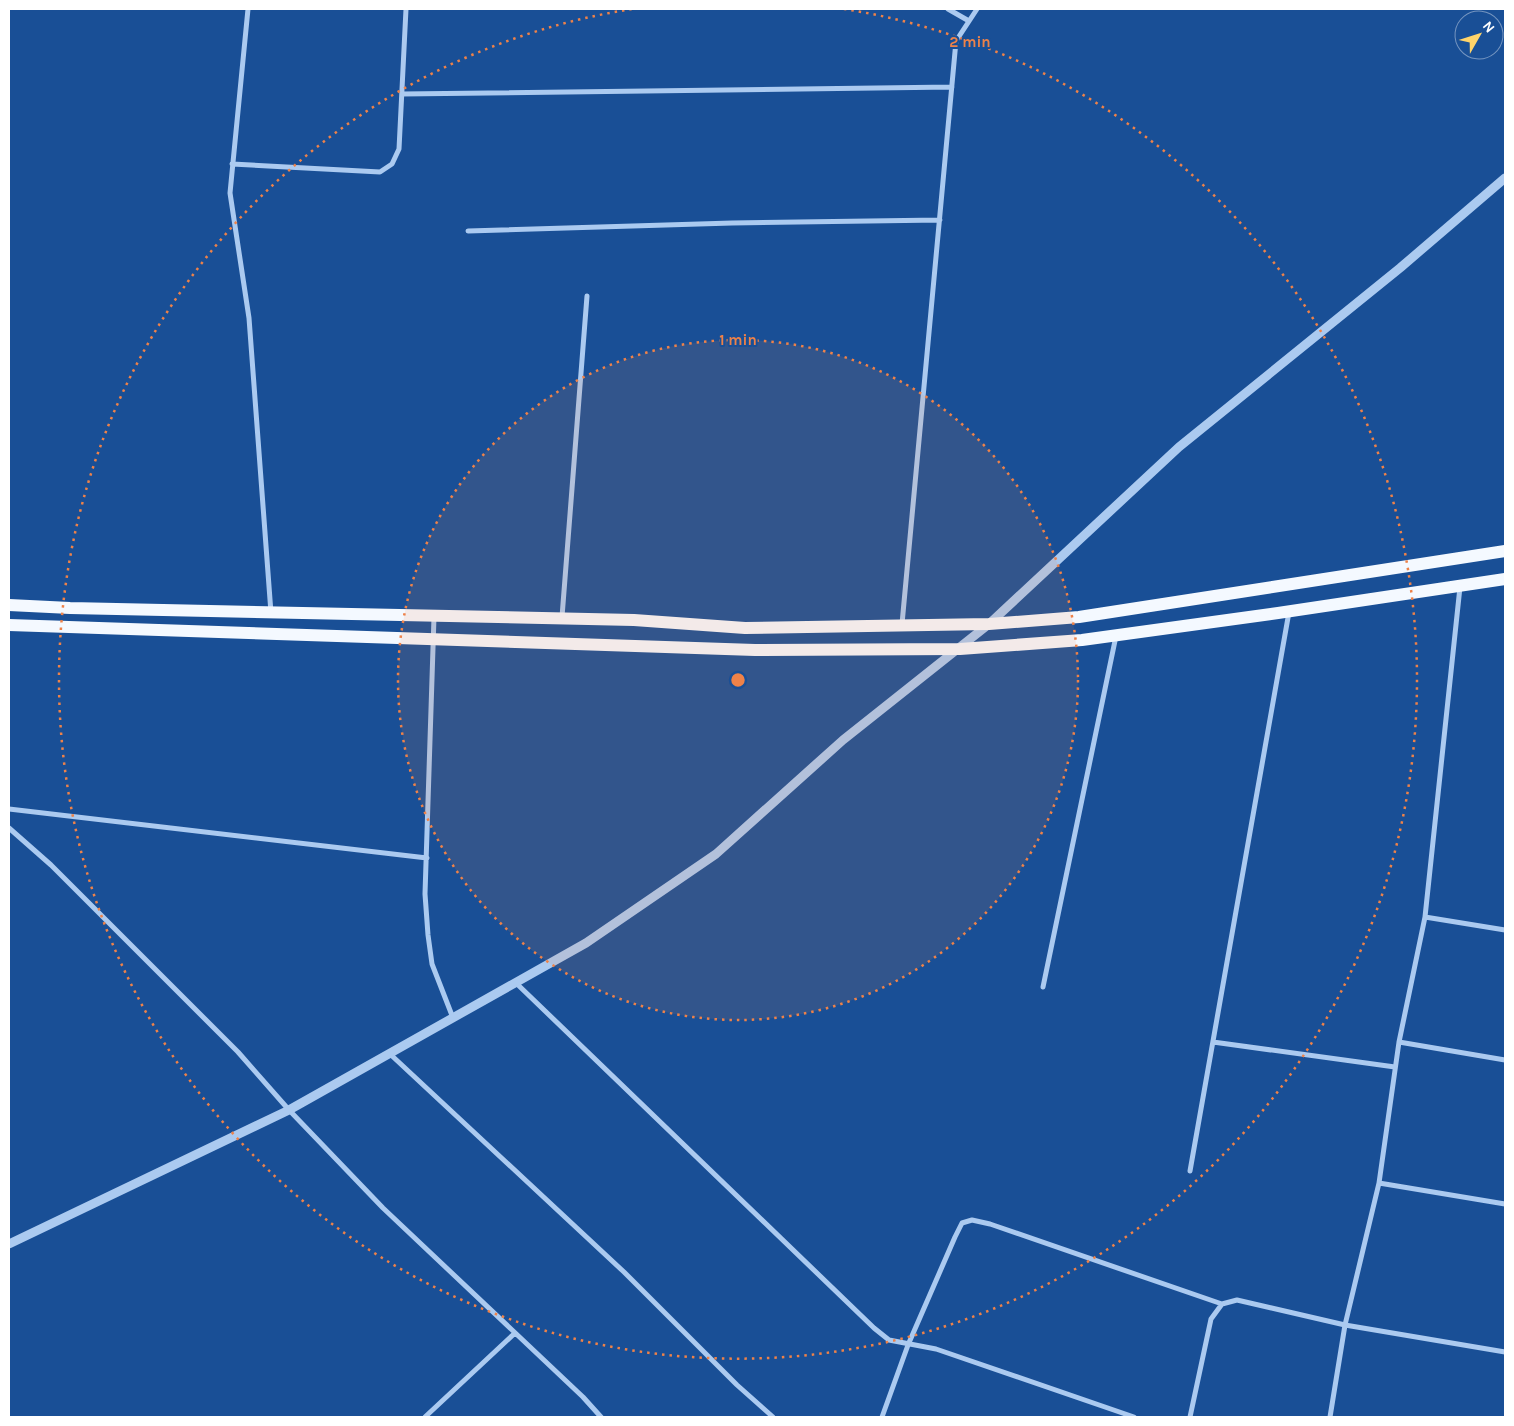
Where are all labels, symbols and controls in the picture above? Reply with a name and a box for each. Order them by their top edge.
north arrow [1454,10,1504,60]
text: N [1479,18,1498,36]
text: 2 min [949,33,991,51]
text: 1 min [719,331,757,349]
centre of rings [729,671,747,689]

